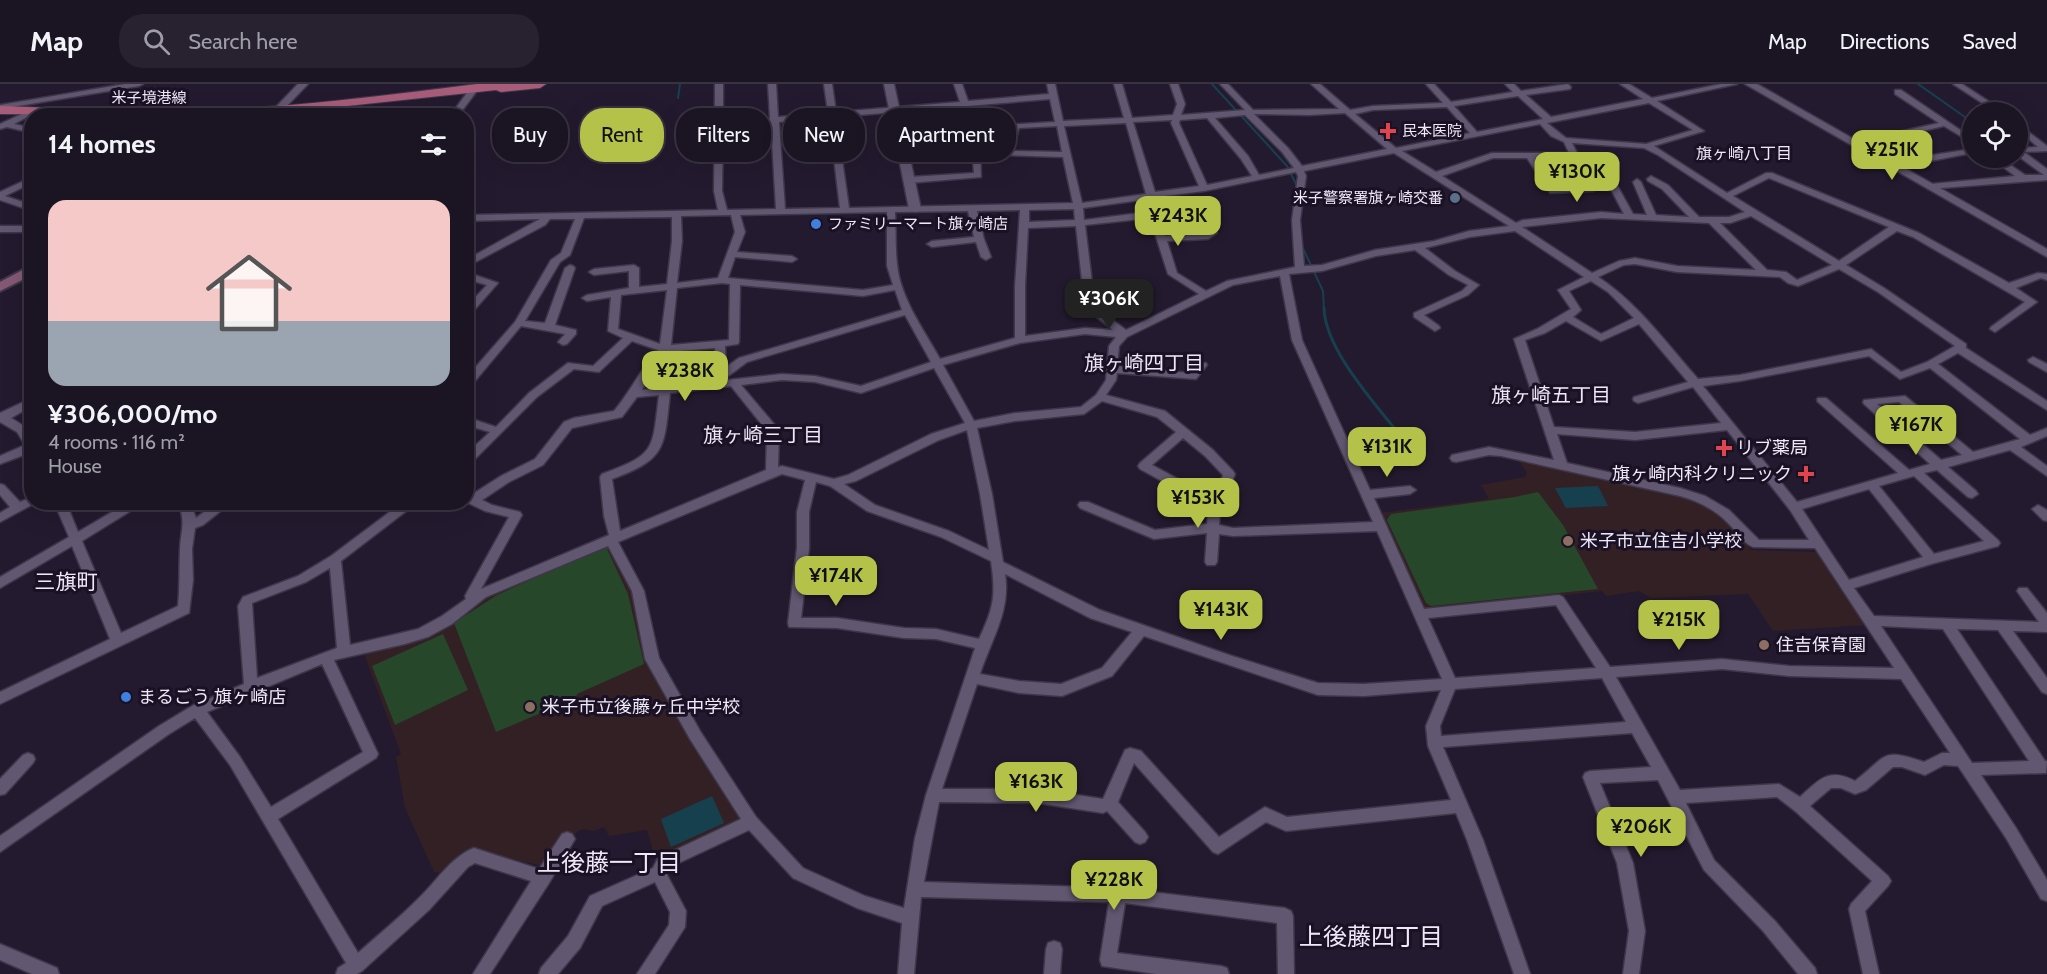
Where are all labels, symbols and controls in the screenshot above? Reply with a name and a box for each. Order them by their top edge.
search box [119,14,539,68]
text: Map [30,24,83,58]
icon: search [140,25,173,58]
text: Search here [188,28,297,55]
text: Map [1768,29,1807,54]
text: Directions [1840,29,1929,54]
text: Saved [1962,29,2017,54]
street label: 米子境港線 [111,89,187,107]
map controls [1962,102,2028,168]
button: locate [1962,102,2028,168]
chip: Buy [492,108,568,162]
chip: Rent [580,108,664,162]
chip: Filters [676,108,771,162]
chip: New [783,108,865,162]
chip: Apartment [877,108,1016,162]
marker: 民本医院 [1379,122,1397,140]
place label: 民本医院 [1402,122,1462,140]
text: 14 homes [48,128,156,160]
icon: filters [417,128,450,161]
pin: ¥251K [1850,130,1934,181]
text: ¥251K [1865,137,1919,161]
district label: 旗ヶ崎八丁目 [1696,144,1792,163]
pin: ¥130K [1535,152,1619,203]
text: ¥130K [1549,159,1605,183]
place label: 米子警察署旗ヶ崎交番 [1293,189,1443,207]
marker: 米子警察署旗ヶ崎交番 [1448,191,1462,205]
pin: ¥243K [1136,196,1220,247]
text: ¥243K [1149,203,1207,227]
place label: ファミリーマート旗ヶ崎店 [828,215,1008,233]
marker: ファミリーマート旗ヶ崎店 [809,217,823,231]
icon: home [195,239,303,347]
pin: ¥306K [1067,279,1151,330]
text: ¥306K [1079,286,1139,310]
pin: ¥238K [643,351,727,402]
district label: 旗ヶ崎四丁目 [1084,351,1204,375]
text: ¥238K [656,358,714,382]
district label: 旗ヶ崎五丁目 [1491,383,1611,407]
text: ¥306,000/mo [48,398,217,430]
pin: ¥167K [1874,405,1958,456]
text: ¥167K [1889,412,1943,436]
district label: 旗ヶ崎三丁目 [703,423,823,447]
pin: ¥131K [1345,427,1429,478]
text: 4 rooms · 116 m² [48,430,185,454]
text: ¥131K [1362,434,1412,458]
place label: リブ薬局 [1736,437,1808,459]
marker: リブ薬局 [1717,441,1731,455]
text: House [48,454,102,478]
place label: 旗ヶ崎内科クリニック [1612,463,1792,485]
marker: 旗ヶ崎内科クリニック [1797,465,1815,483]
pin: ¥153K [1156,478,1240,529]
text: ¥153K [1171,485,1225,509]
place label: 米子市立住吉小学校 [1580,530,1742,552]
marker: 米子市立住吉小学校 [1561,534,1575,548]
pin: ¥174K [794,556,878,607]
text: ¥174K [809,563,863,587]
district label: 三旗町 [35,569,98,594]
pin: ¥143K [1179,590,1263,641]
text: ¥143K [1193,597,1249,621]
pin: ¥215K [1637,600,1721,651]
text: ¥215K [1652,607,1706,631]
place label: 住吉保育園 [1776,634,1866,656]
marker: 住吉保育園 [1757,638,1771,652]
place label: まるごう 旗ヶ崎店 [138,686,286,708]
marker: まるごう 旗ヶ崎店 [119,690,133,704]
place label: 米子市立後藤ヶ丘中学校 [542,696,740,718]
marker: 米子市立後藤ヶ丘中学校 [523,700,537,714]
pin: ¥163K [994,762,1078,813]
text: ¥163K [1009,769,1063,793]
pin: ¥206K [1599,807,1683,858]
text: ¥206K [1611,814,1671,838]
district label: 上後藤一丁目 [537,848,681,877]
pin: ¥228K [1072,860,1156,911]
text: ¥228K [1085,867,1143,891]
district label: 上後藤四丁目 [1299,922,1443,951]

